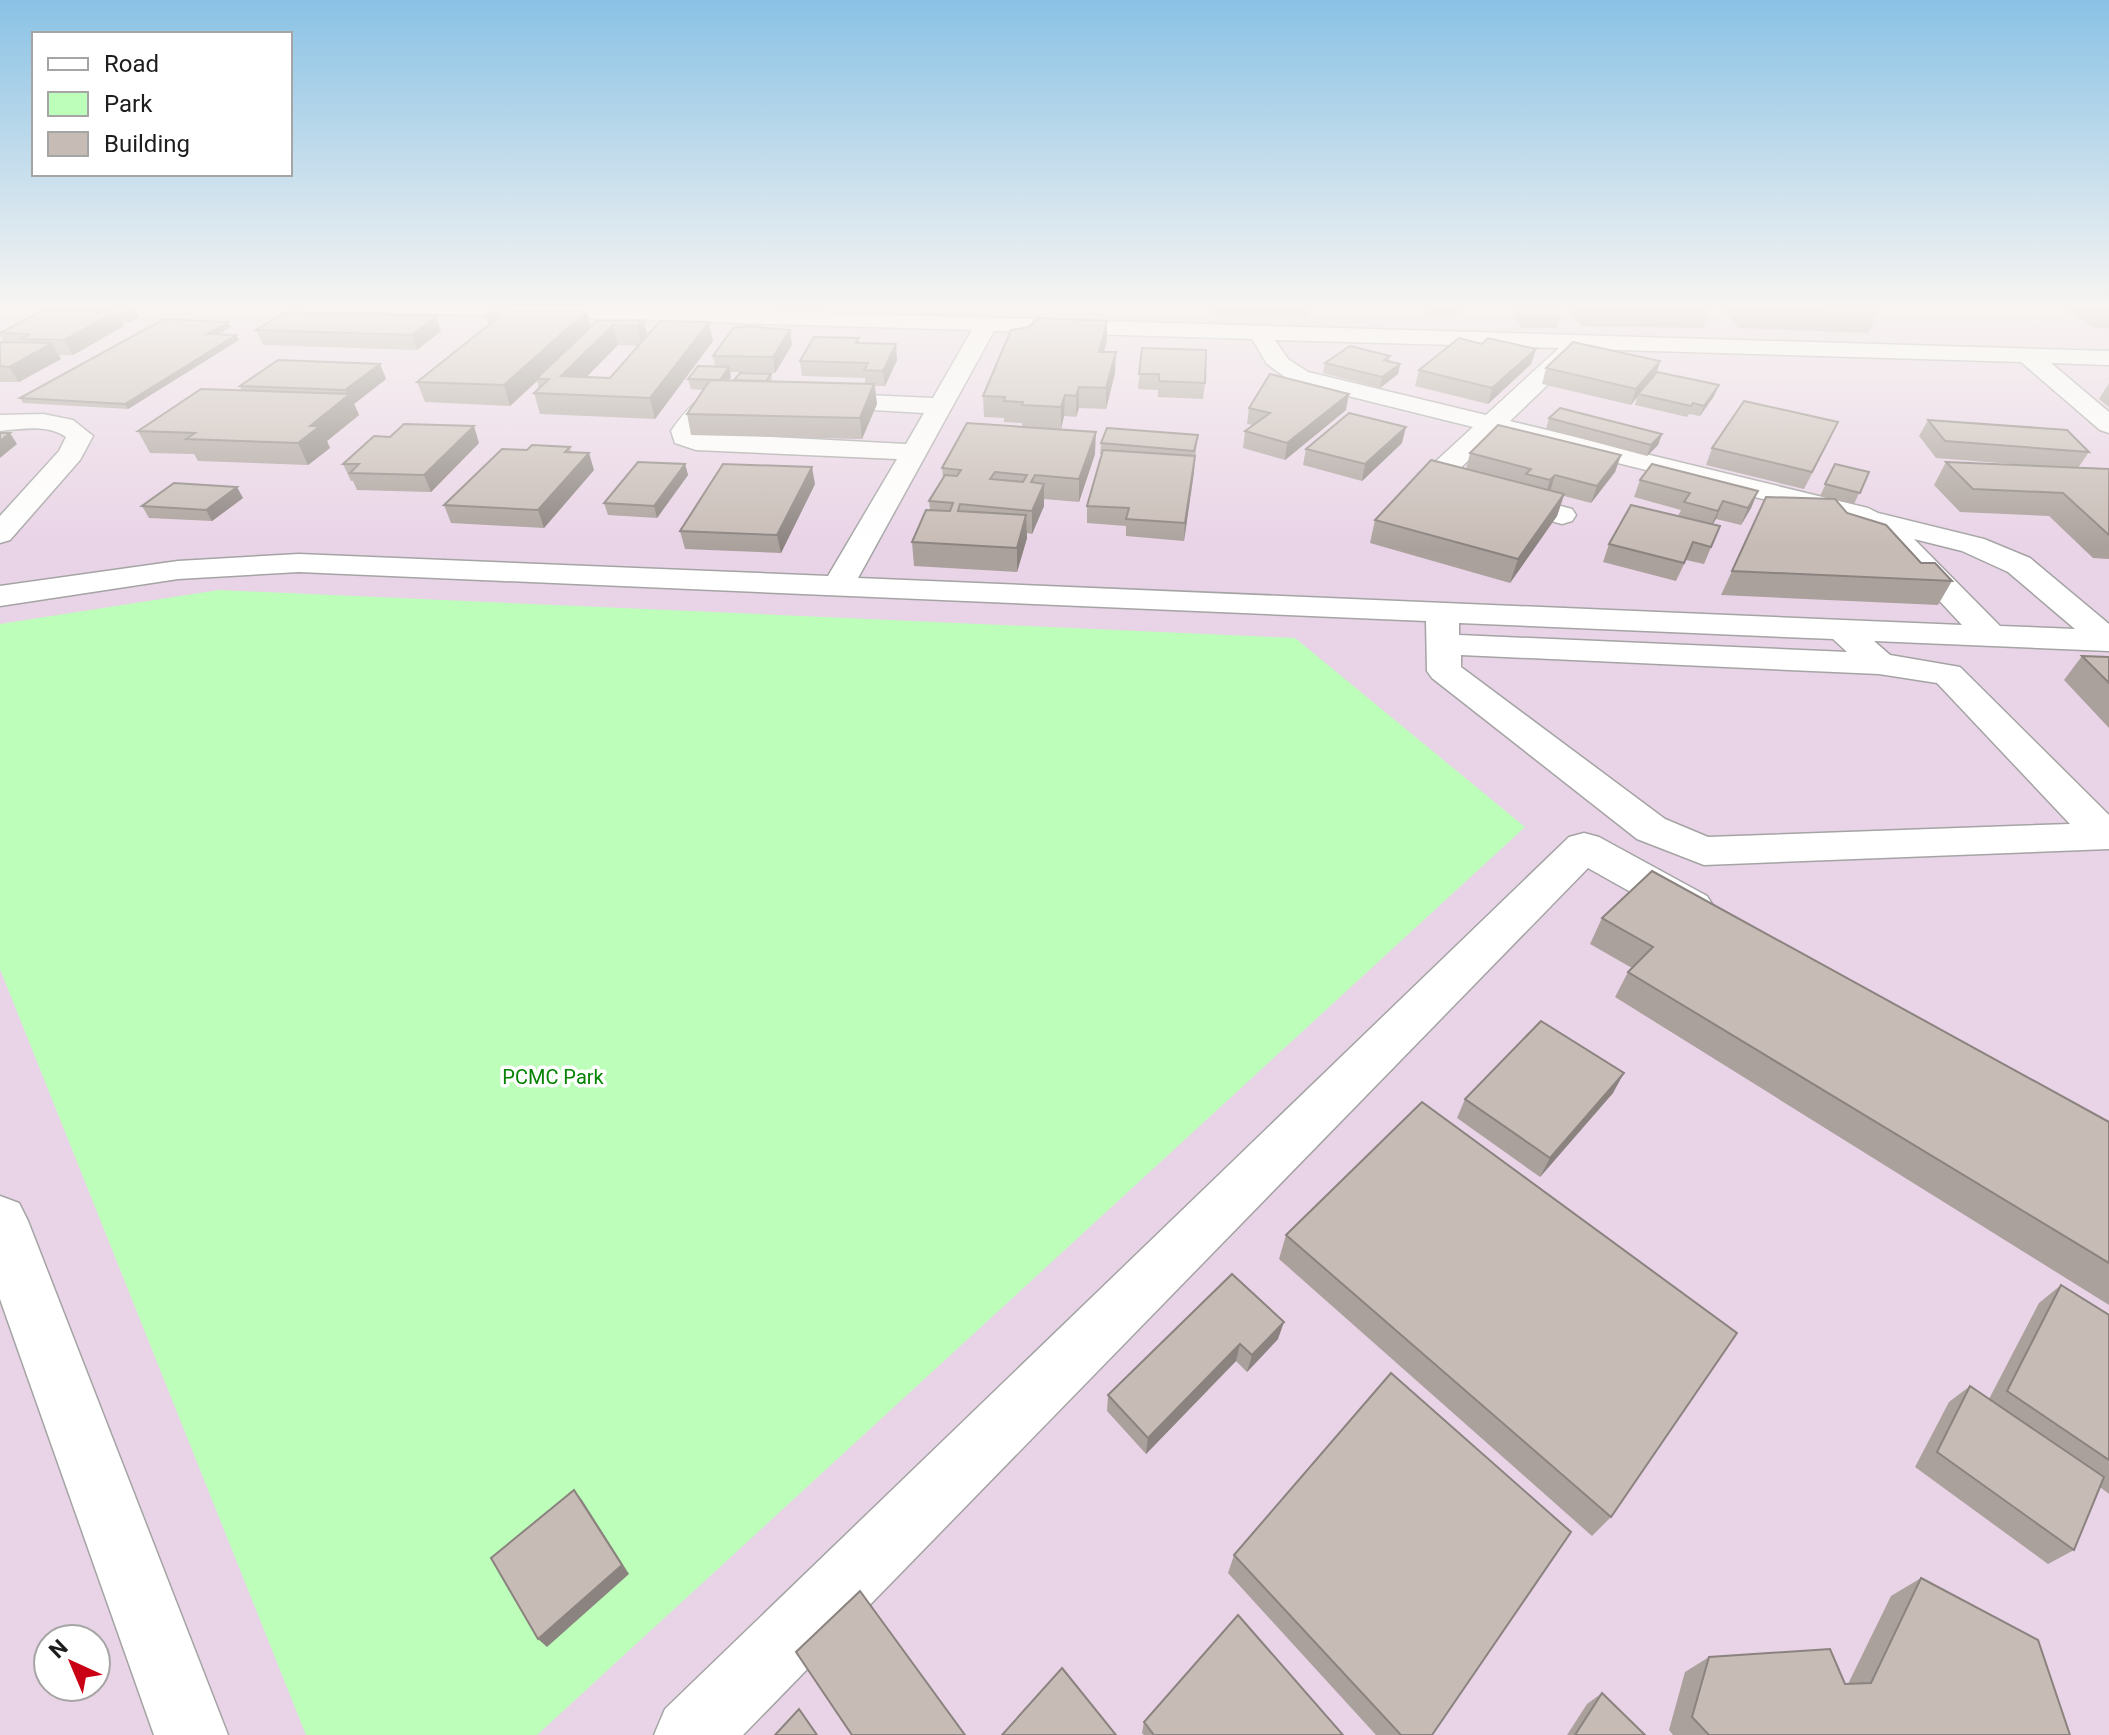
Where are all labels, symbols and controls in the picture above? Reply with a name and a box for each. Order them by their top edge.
legend [32,32,292,176]
text: Road [104,50,159,78]
text: Park [104,90,153,118]
text: Building [104,130,190,158]
park label: PCMC Park [502,1065,605,1089]
north arrow [32,1623,112,1703]
text: N [44,1635,73,1663]

